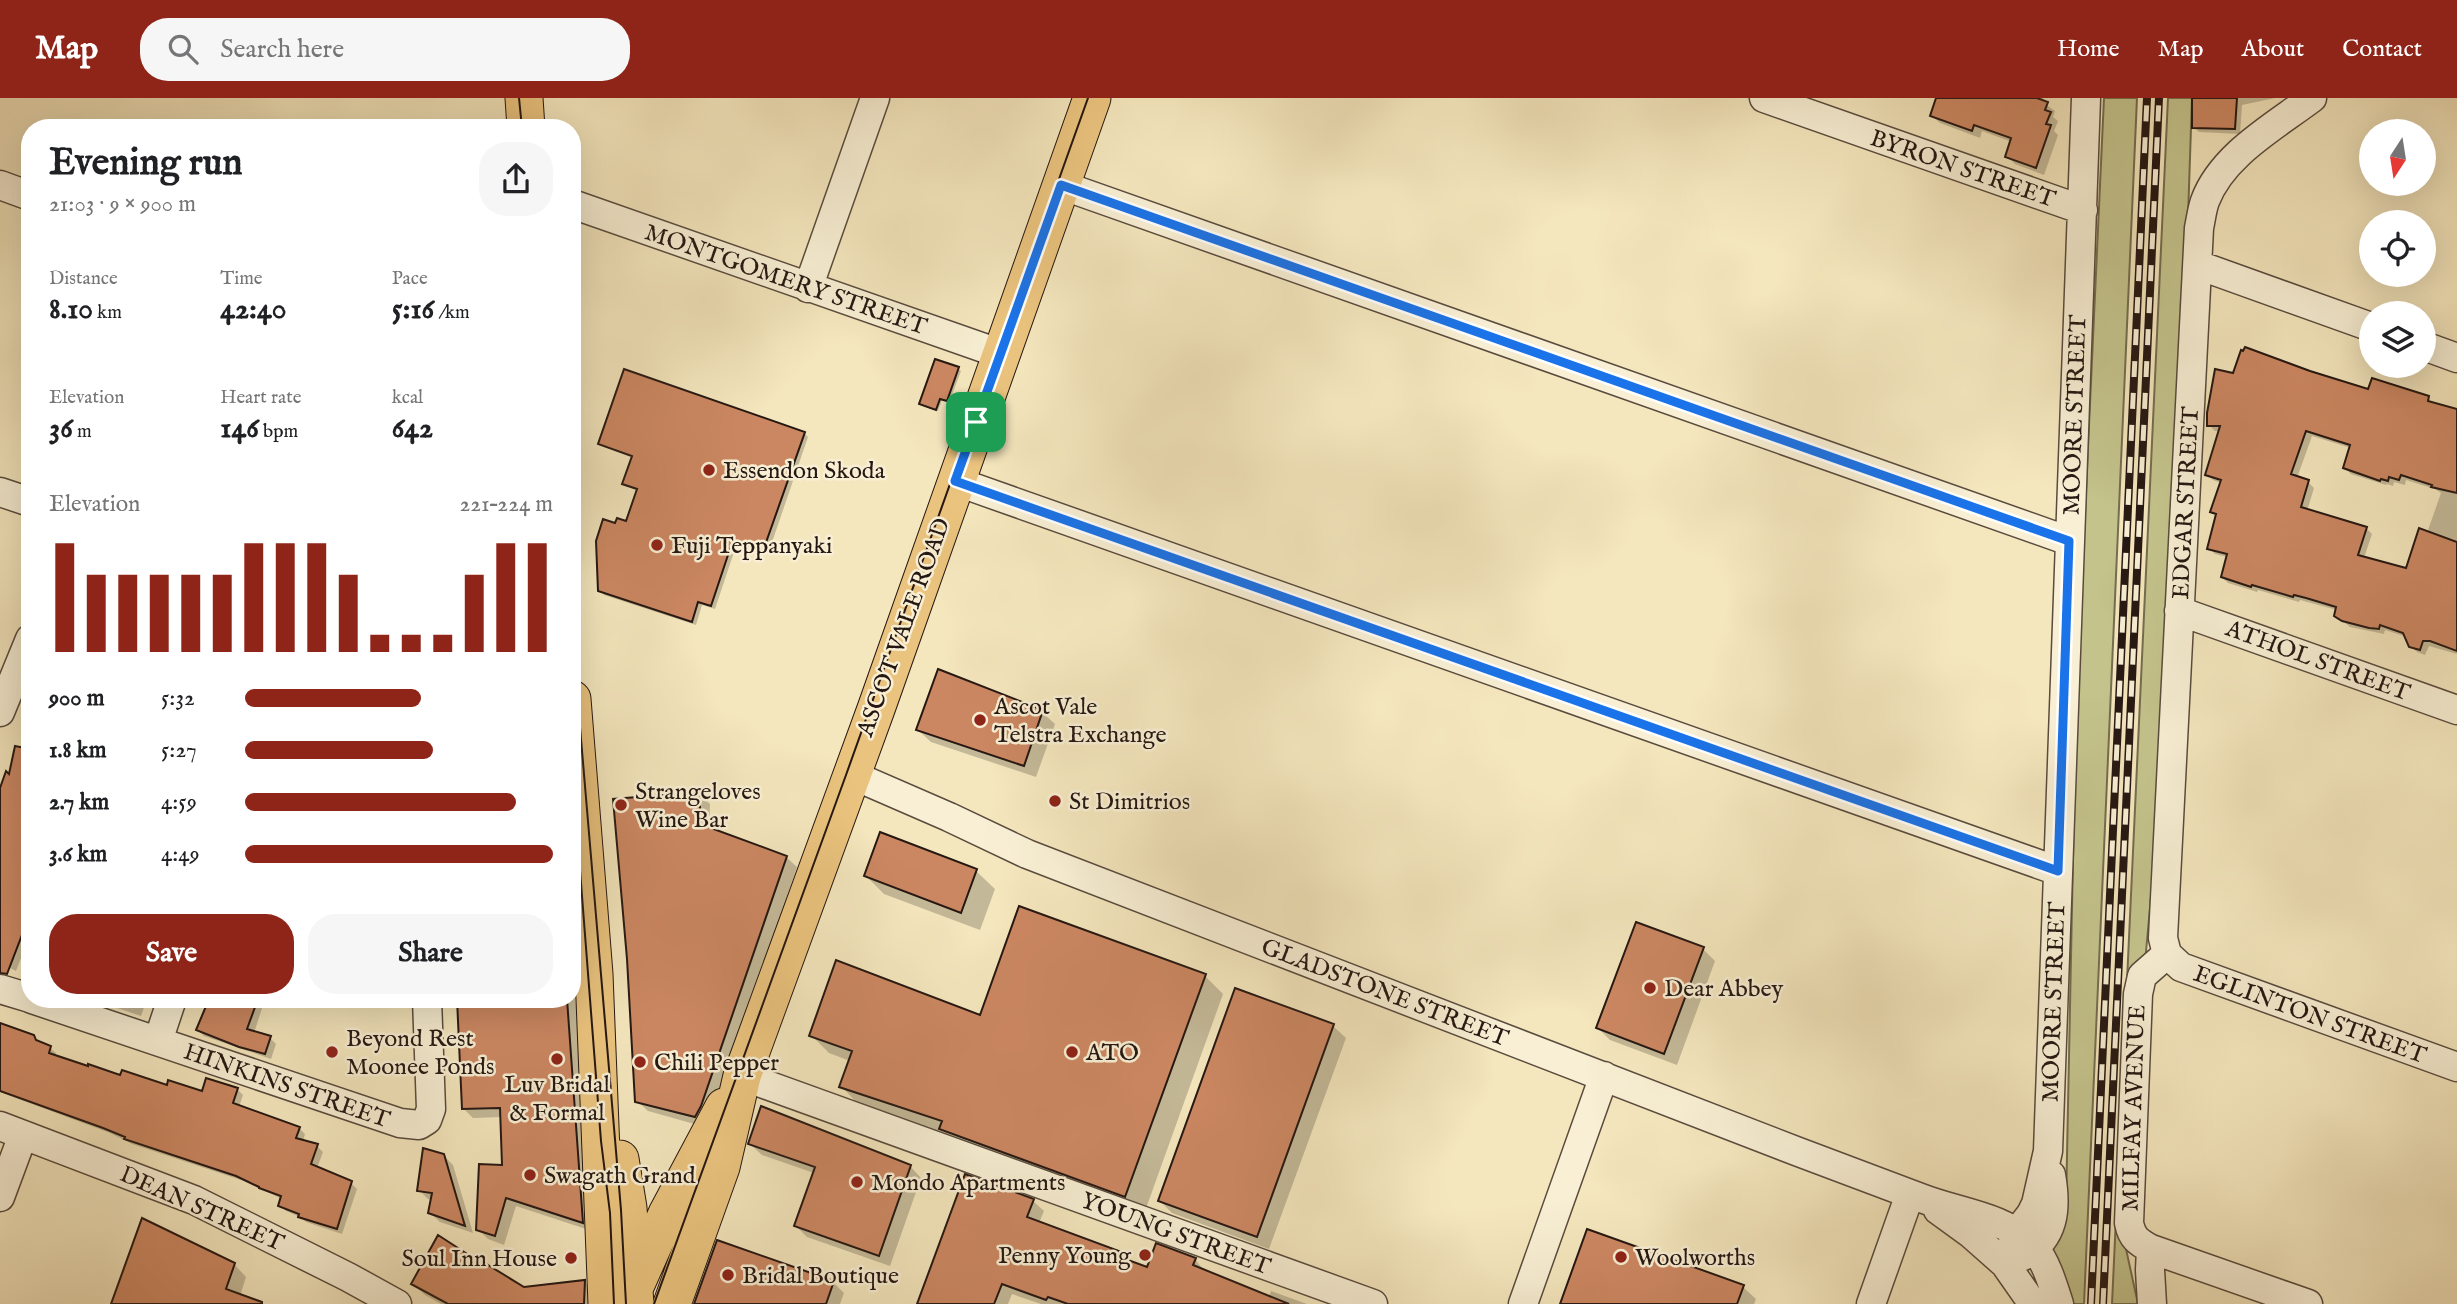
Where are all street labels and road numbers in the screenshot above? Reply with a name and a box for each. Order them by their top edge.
street label: BYRON STREET [1866,123,2060,216]
street label: MONTGOMERY STREET [640,218,931,343]
street label: MOORE STREET [2057,314,2095,516]
street label: EDGAR STREET [2166,405,2207,600]
street label: ASCOT VALE ROAD [850,514,958,742]
street label: ATHOL STREET [2220,613,2414,709]
street label: MOORE STREET [2036,901,2074,1103]
street label: GLADSTONE STREET [1256,932,1513,1055]
street label: EGLINTON STREET [2189,959,2431,1072]
street label: MILFAY AVENUE [2115,1004,2154,1212]
street label: HINKINS STREET [179,1037,394,1136]
street label: DEAN STREET [114,1159,289,1260]
street label: YOUNG STREET [1076,1186,1275,1283]

